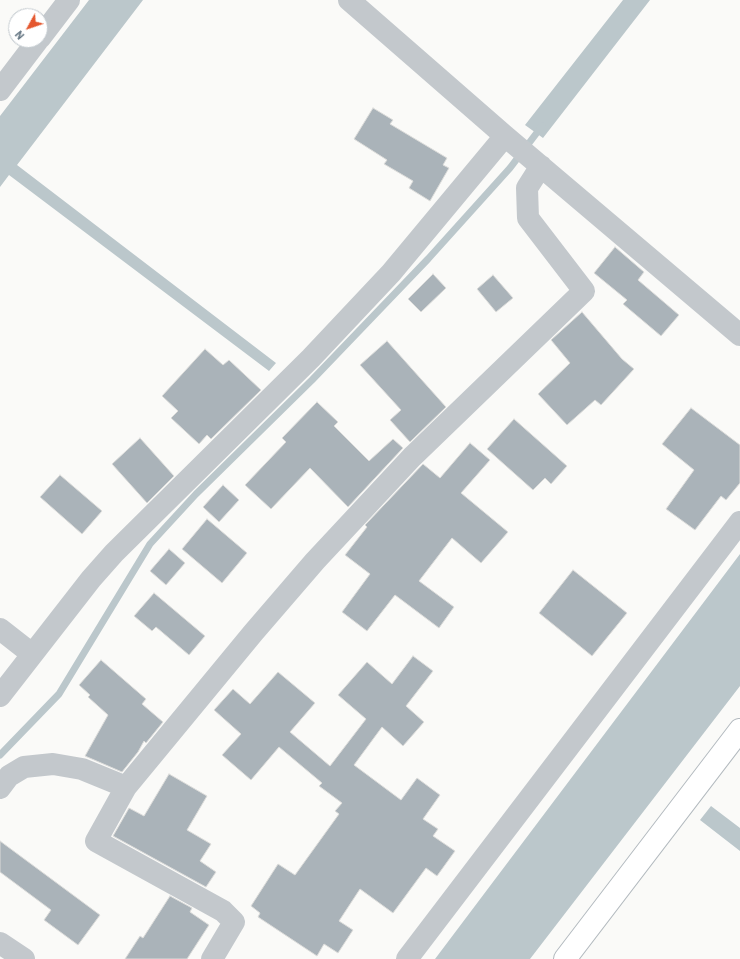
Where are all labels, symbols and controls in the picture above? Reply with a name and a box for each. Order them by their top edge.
north arrow [8,8,48,48]
text: N [12,28,27,42]

